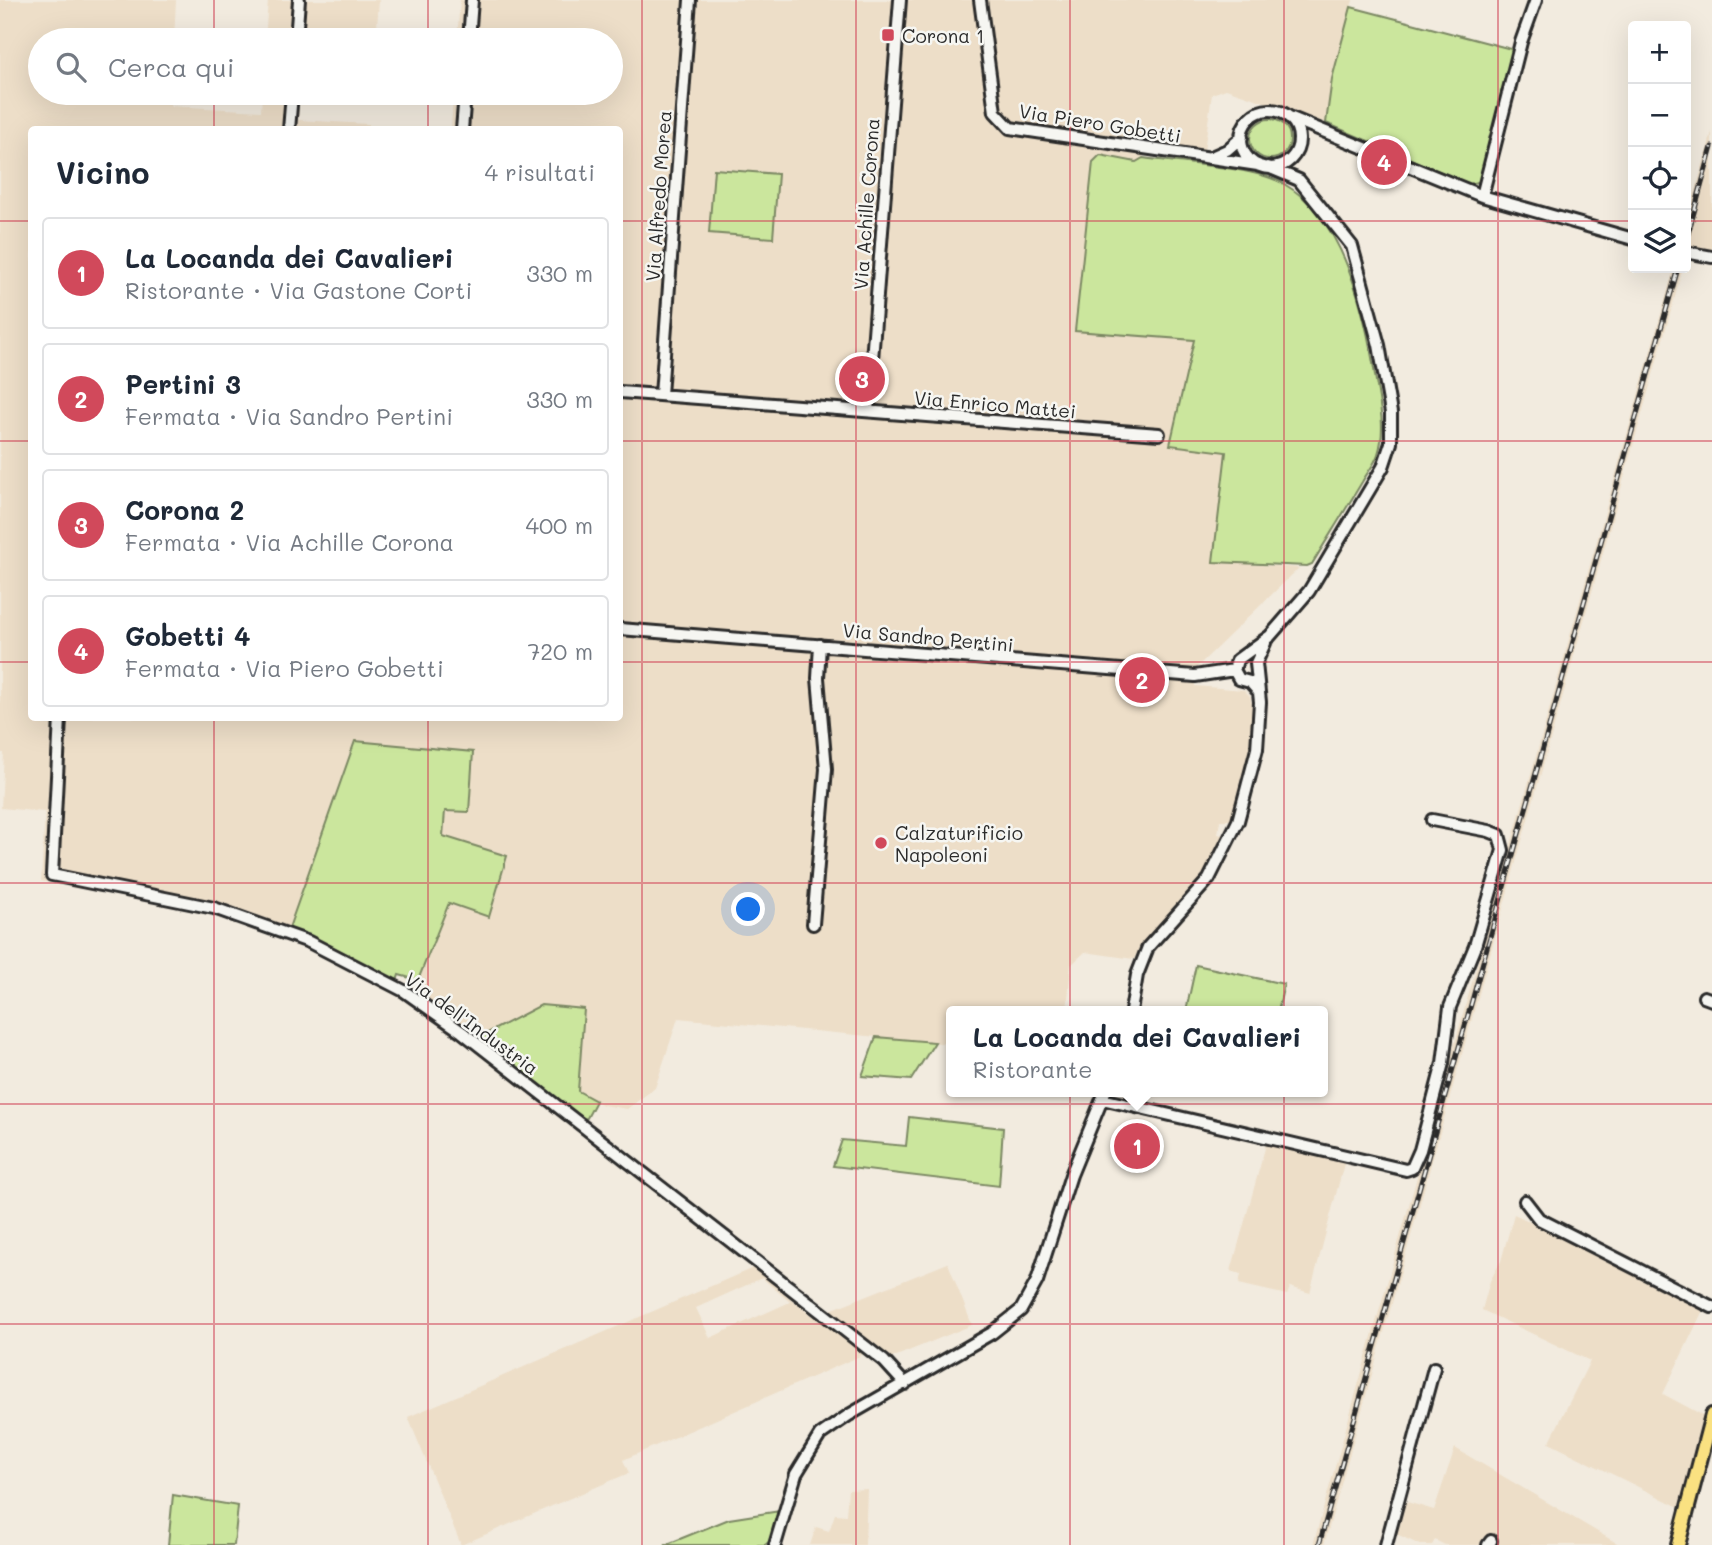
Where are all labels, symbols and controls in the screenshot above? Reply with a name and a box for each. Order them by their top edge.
map controls [1628,21,1691,273]
button: + [1628,21,1691,84]
place label: Corona 1 [902,23,985,48]
marker: Corona 1 [880,27,896,43]
search box [28,28,623,105]
icon: search [52,48,90,86]
text: Cerca qui [108,50,234,84]
button: − [1628,84,1691,147]
street label: Via Piero Gobetti [1017,98,1183,148]
street label: Via Alfredo Morea [640,110,676,282]
street label: Via Achille Corona [848,117,884,291]
pin: 4 [1361,136,1407,188]
button: locate [1628,147,1691,210]
text: Vicino [56,152,150,192]
text: 4 risultati [484,157,595,187]
button: layers [1628,210,1691,273]
text: La Locanda dei Cavalieri [125,241,454,275]
text: 1 [76,258,86,288]
text: 330 m [526,258,593,288]
text: Ristorante · Via Gastone Corti [125,275,472,305]
pin: 3 [839,353,885,405]
text: Pertini 3 [125,367,241,401]
text: 2 [75,384,87,414]
text: 330 m [526,384,593,414]
street label: Via Enrico Mattei [913,384,1077,424]
text: Fermata · Via Sandro Pertini [125,401,453,431]
text: Corona 2 [125,493,244,527]
text: 3 [74,510,88,540]
text: 400 m [525,510,593,540]
text: Fermata · Via Achille Corona [125,527,454,557]
street label: Via Sandro Pertini [842,617,1014,657]
text: Gobetti 4 [125,619,251,653]
text: 4 [74,636,88,666]
text: 720 m [528,636,593,666]
text: Fermata · Via Piero Gobetti [125,653,444,683]
pin: 2 [1119,654,1165,706]
place label: Calzaturificio Napoleoni [895,820,1023,867]
marker: Calzaturificio Napoleoni [873,835,889,851]
your location [731,892,765,926]
street label: Via dell'Industria [400,966,544,1080]
popup [946,1006,1328,1097]
text: La Locanda dei Cavalieri [973,1020,1301,1054]
text: Ristorante [973,1054,1092,1084]
pin: 1 [1114,1120,1160,1172]

